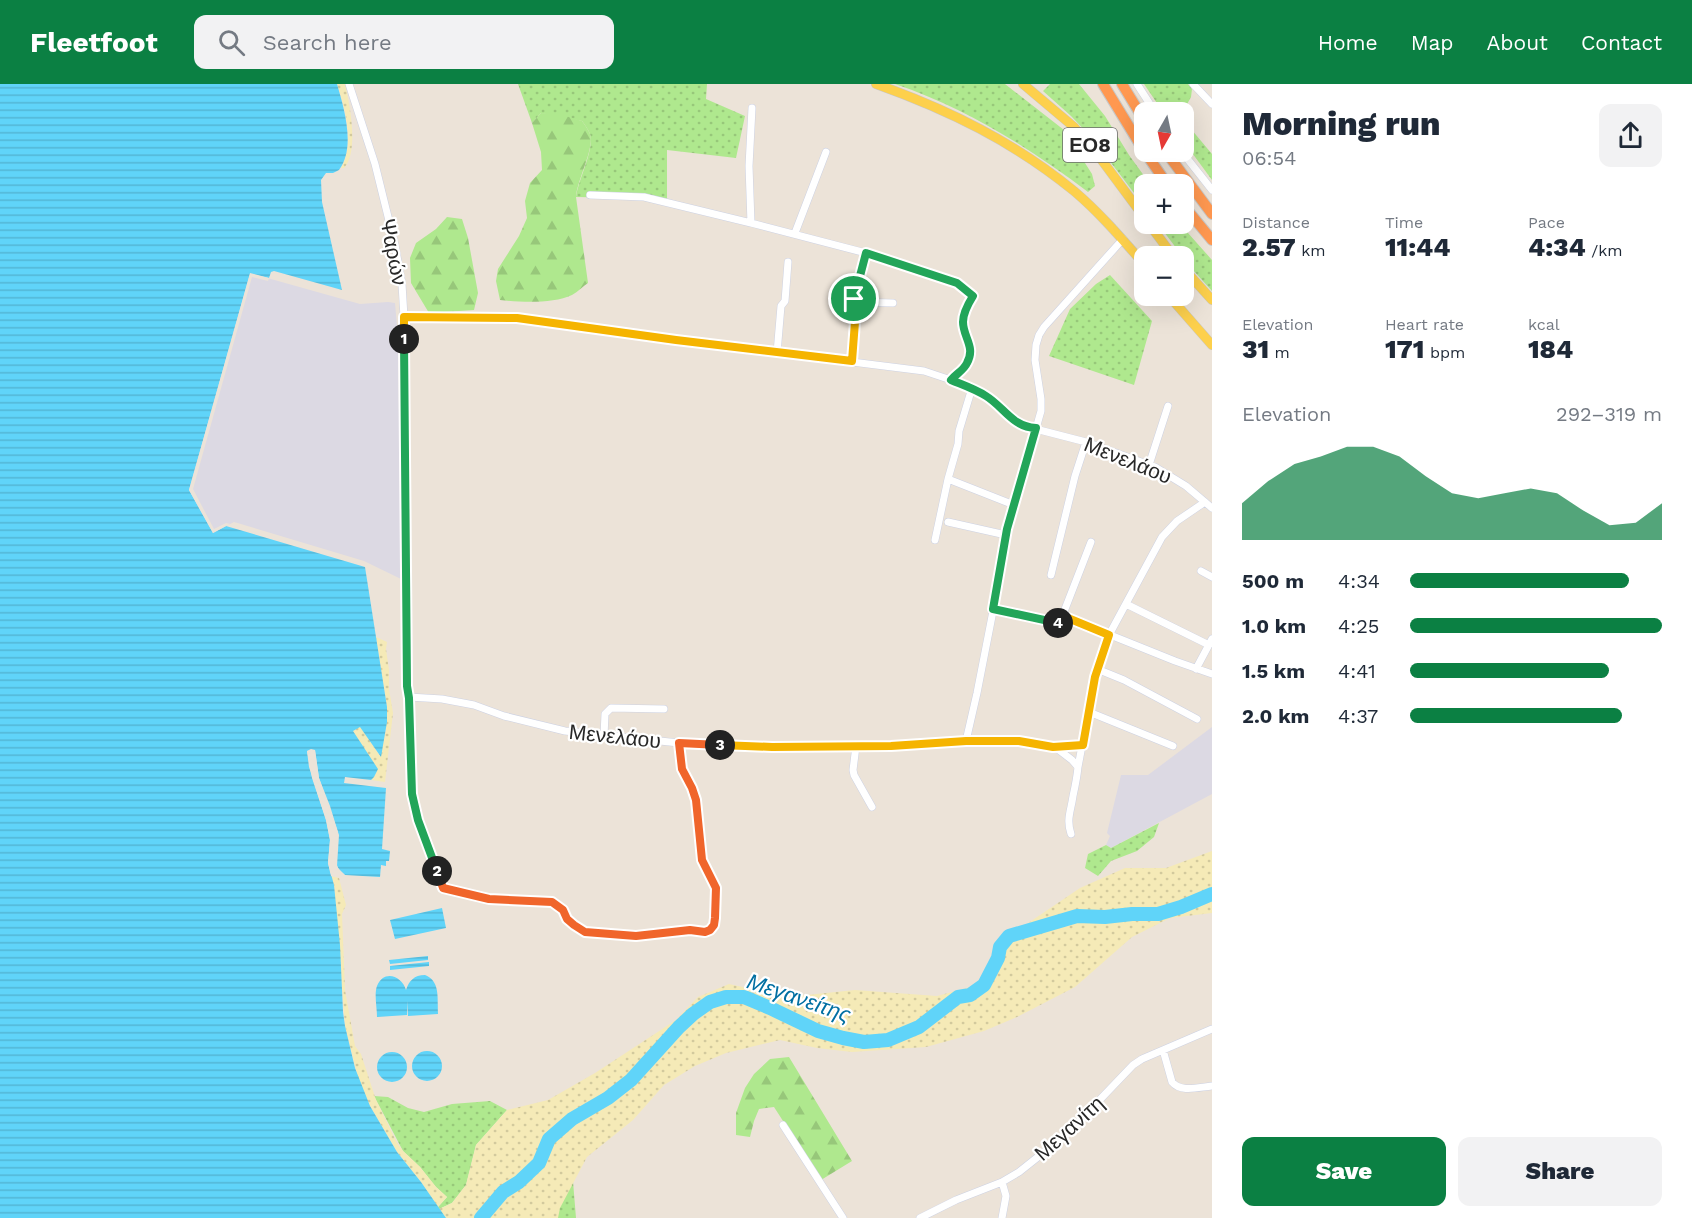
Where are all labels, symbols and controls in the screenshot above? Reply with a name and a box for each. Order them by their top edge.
search box [194,15,614,69]
text: Fleetfoot [30,26,158,59]
icon: search [215,26,248,59]
text: Search here [263,30,392,55]
text: Home [1318,30,1378,55]
text: Map [1411,30,1454,55]
text: About [1487,30,1548,55]
text: Contact [1581,30,1662,55]
north arrow [1134,102,1194,162]
map controls [1134,102,1194,306]
text: Morning run [1242,104,1441,143]
button: share [1599,104,1662,167]
road number: ΕΟ8 [1063,128,1117,162]
text: 06:54 [1242,146,1296,170]
button: + [1134,174,1194,234]
text: Distance [1242,213,1310,232]
text: Time [1385,213,1423,232]
text: Pace [1528,213,1565,232]
street label: Ψαρών [375,216,413,288]
text: 2.57 [1242,232,1296,262]
text: 11:44 [1385,232,1450,262]
text: 4:34 [1528,232,1586,262]
text: km [1296,241,1326,260]
text: /km [1586,241,1622,260]
button: − [1134,246,1194,306]
pin [828,273,879,324]
icon: arrive [837,282,870,315]
text: Elevation [1242,315,1313,334]
text: Heart rate [1385,315,1464,334]
text: kcal [1528,315,1560,334]
pin: 1 [389,324,419,354]
text: 1 [401,329,407,348]
text: 31 [1242,334,1269,364]
text: 171 [1385,334,1424,364]
text: 184 [1528,334,1573,364]
text: m [1269,343,1290,362]
text: bpm [1424,343,1465,362]
text: Elevation [1242,402,1331,426]
text: 292–319 m [1556,402,1662,426]
street label: Μενελάου [1081,431,1175,489]
text: 500 m [1242,569,1304,593]
text: 4:34 [1338,569,1380,593]
pin: 4 [1043,608,1073,638]
text: 4 [1053,613,1063,632]
text: 1.0 km [1242,614,1306,638]
text: 4:25 [1338,614,1379,638]
text: 1.5 km [1242,659,1305,683]
text: 4:41 [1338,659,1376,683]
text: 2.0 km [1242,704,1309,728]
text: 4:37 [1338,704,1378,728]
street label: Μενελάου [568,719,662,753]
pin: 3 [705,730,735,760]
text: 3 [715,735,725,754]
pin: 2 [422,856,452,886]
text: 2 [432,861,442,880]
water label: Μεγανείτης [744,969,855,1028]
street label: Μεγανίτη [1029,1090,1109,1166]
button: Save [1242,1137,1446,1206]
button: Share [1458,1137,1662,1206]

